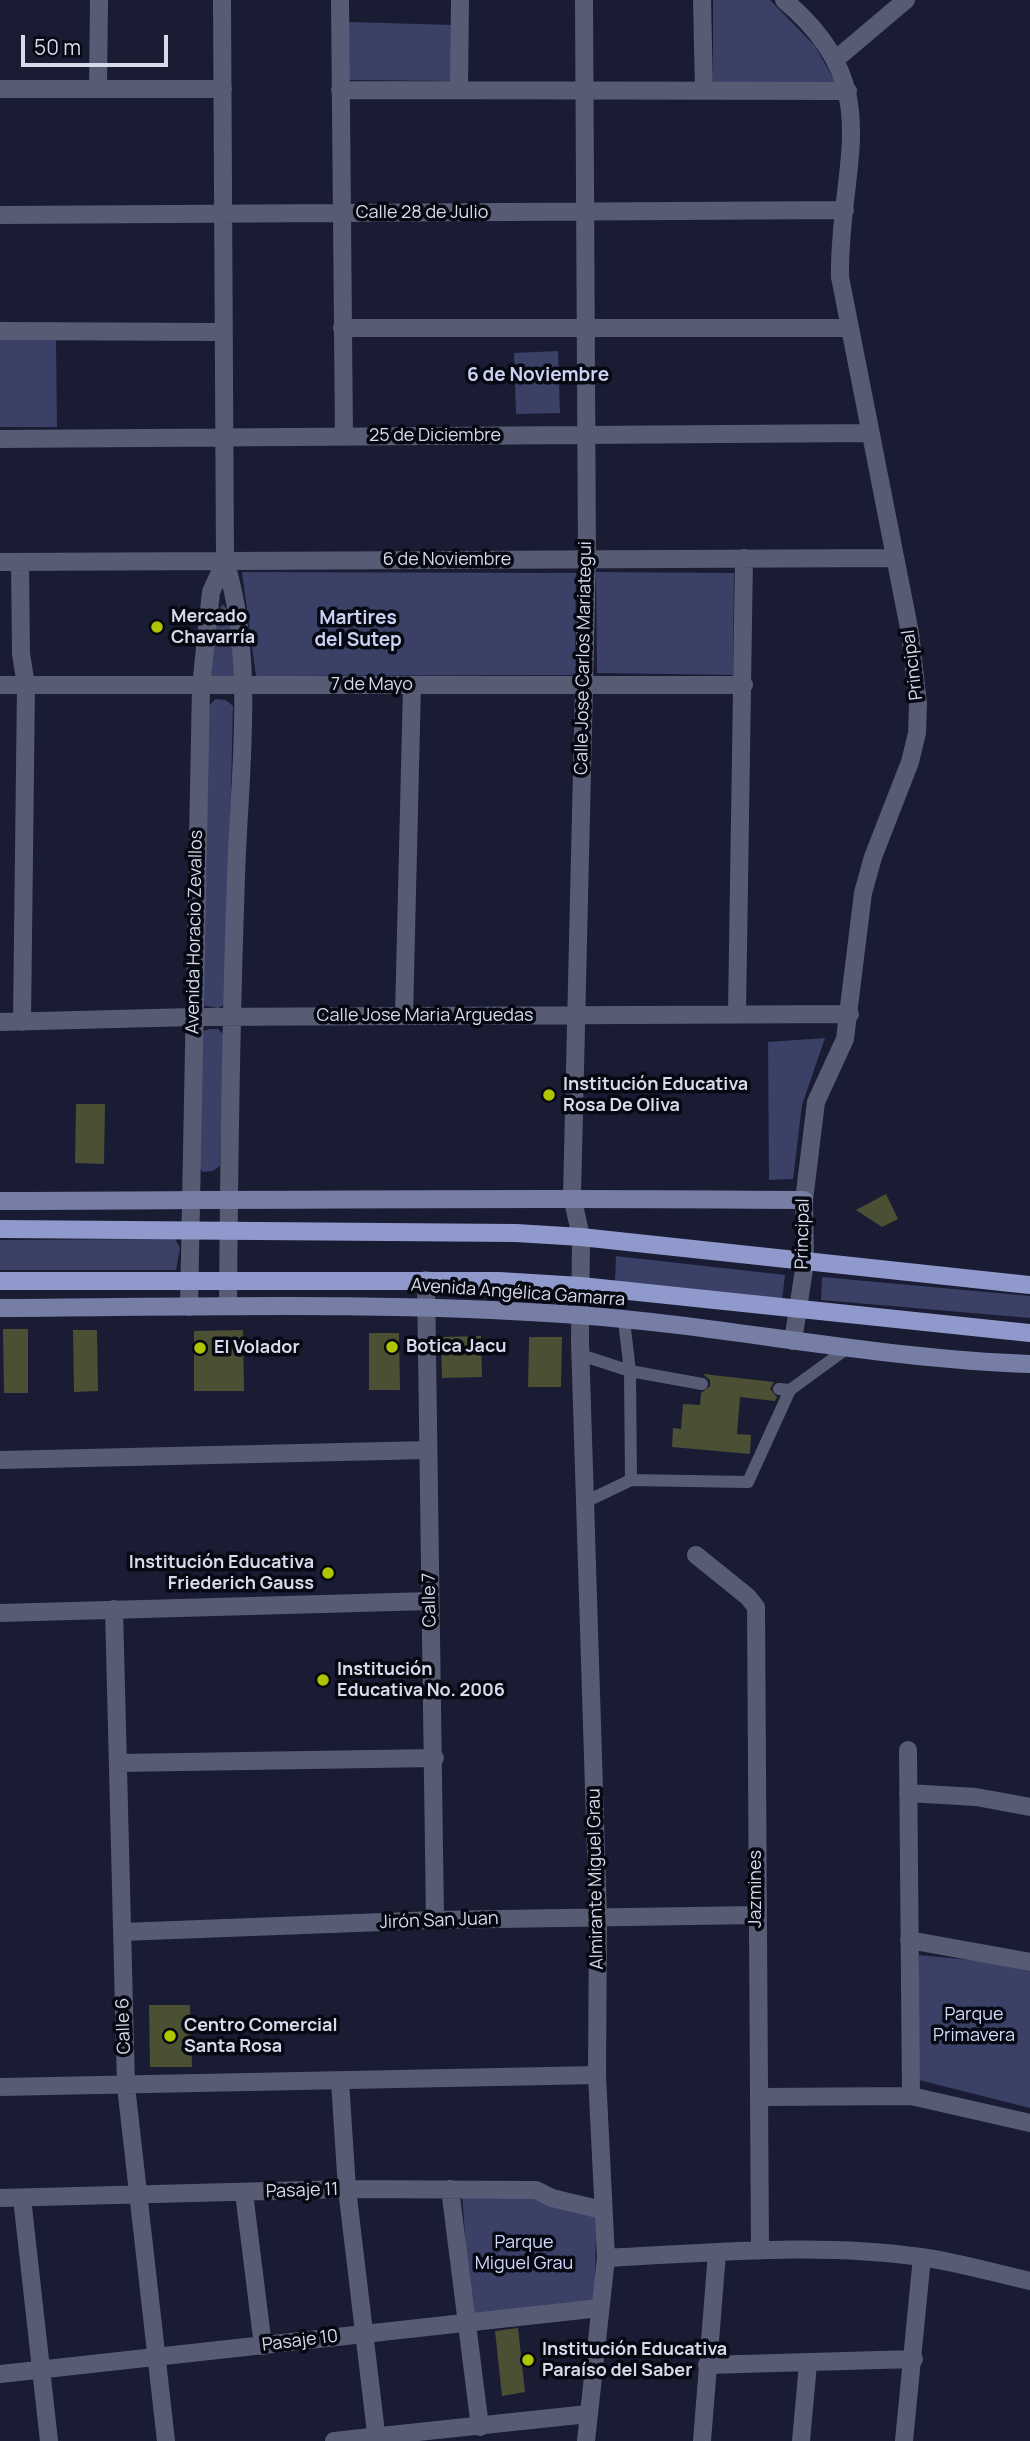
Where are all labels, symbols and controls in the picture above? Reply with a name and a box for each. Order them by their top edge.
scale bar [24,21,172,65]
text: 50 m [34,33,81,61]
street label: Calle 28 de Julio [356,202,488,224]
district label: 6 de Noviembre [467,365,609,387]
street label: 25 de Diciembre [369,425,501,447]
street label: Calle Jose Carlos Mariategui [571,541,597,775]
street label: 6 de Noviembre [383,549,511,571]
place label: Mercado Chavarría [171,606,255,648]
district label: Martires del Sutep [314,608,402,652]
marker: Mercado Chavarría [149,619,165,635]
street label: Principal [898,628,928,702]
street label: 7 de Mayo [331,674,413,696]
street label: Avenida Horacio Zevallos [182,830,208,1034]
street label: Calle Jose Maria Arguedas [317,1005,533,1027]
place label: Institución Educativa Rosa De Oliva [563,1074,748,1116]
marker: Institución Educativa Rosa De Oliva [541,1087,557,1103]
street label: Principal [792,1198,814,1270]
street label: Avenida Angélica Gamarra [410,1275,626,1311]
place label: Botica Jacu [406,1336,506,1358]
place label: El Volador [214,1337,300,1359]
marker: Botica Jacu [384,1339,400,1355]
marker: El Volador [192,1340,208,1356]
place label: Institución Educativa Friederich Gauss [129,1552,314,1594]
marker: Institución Educativa Friederich Gauss [320,1565,336,1581]
street label: Calle 7 [419,1573,441,1627]
place label: Institución Educativa No. 2006 [337,1659,505,1702]
marker: Institución Educativa No. 2006 [315,1672,331,1688]
street label: Almirante Miguel Grau [584,1788,608,1970]
street label: Jazmines [745,1850,767,1928]
street label: Jirón San Juan [379,1908,499,1934]
street label: Calle 6 [112,1997,136,2055]
park label: Parque Primavera [933,2004,1015,2046]
place label: Centro Comercial Santa Rosa [184,2015,337,2058]
marker: Centro Comercial Santa Rosa [162,2028,178,2044]
street label: Pasaje 11 [265,2179,339,2203]
park label: Parque Miguel Grau [475,2232,573,2274]
street label: Pasaje 10 [261,2326,339,2356]
place label: Institución Educativa Paraíso del Saber [542,2339,727,2382]
marker: Institución Educativa Paraíso del Saber [520,2352,536,2368]

